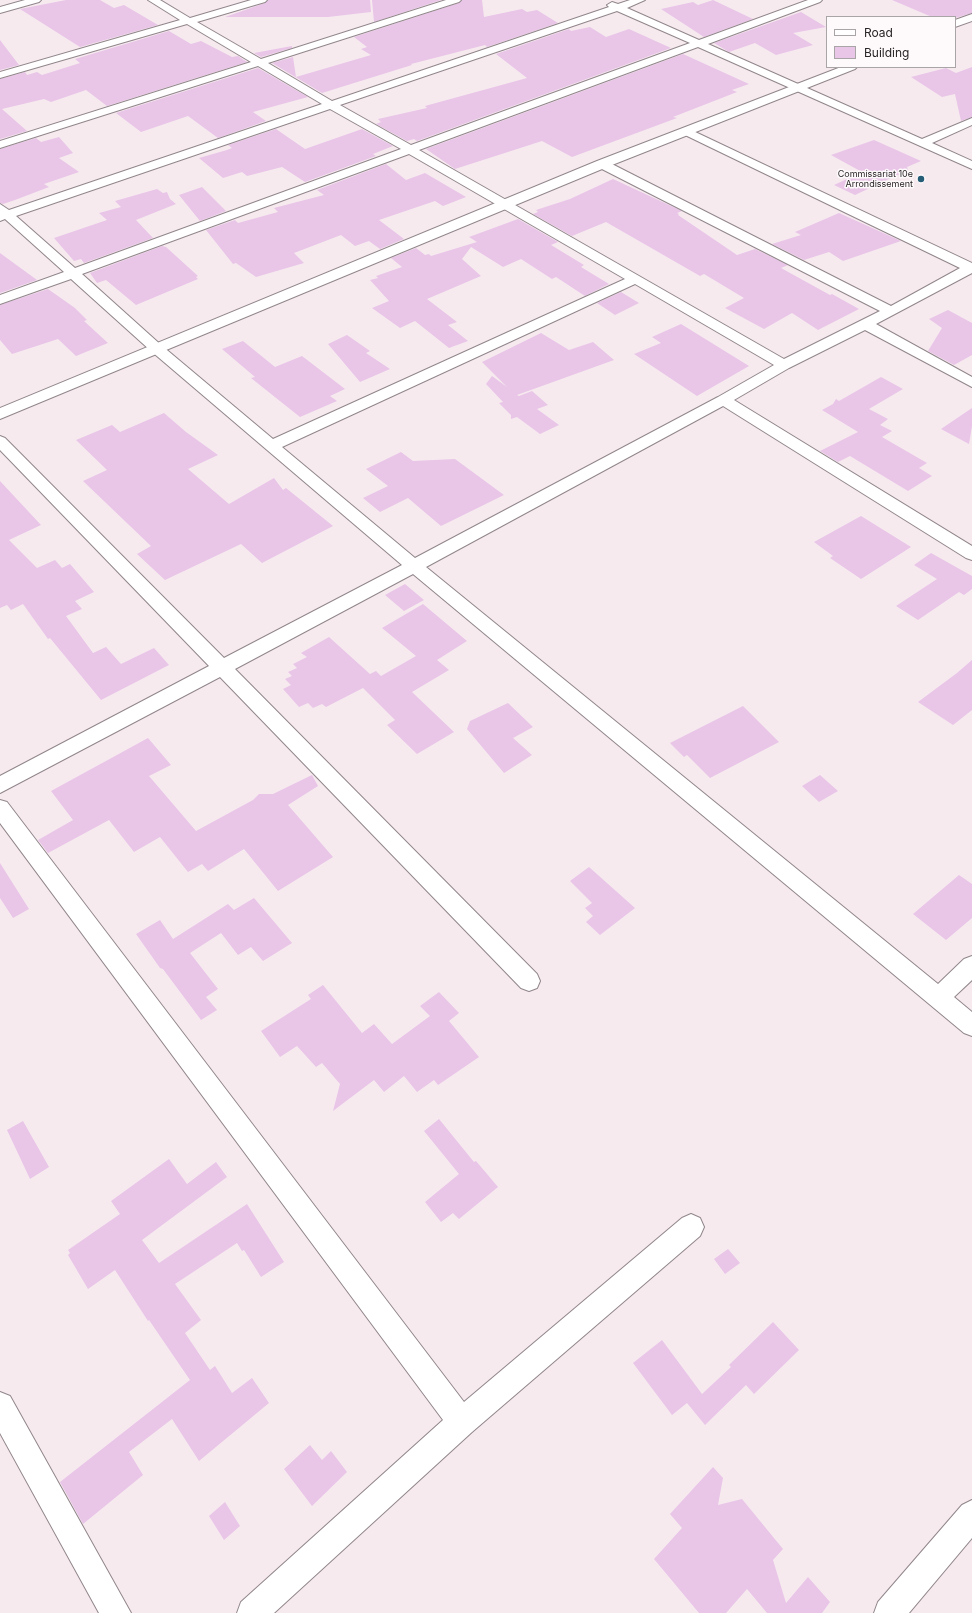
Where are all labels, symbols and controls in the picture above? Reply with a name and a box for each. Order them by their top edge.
legend [826,16,956,68]
text: Road [864,25,893,40]
text: Building [864,45,909,60]
place label: Commissariat 10e Arrondissement [838,169,913,190]
marker: Commissariat 10e Arrondissement [916,174,926,184]

